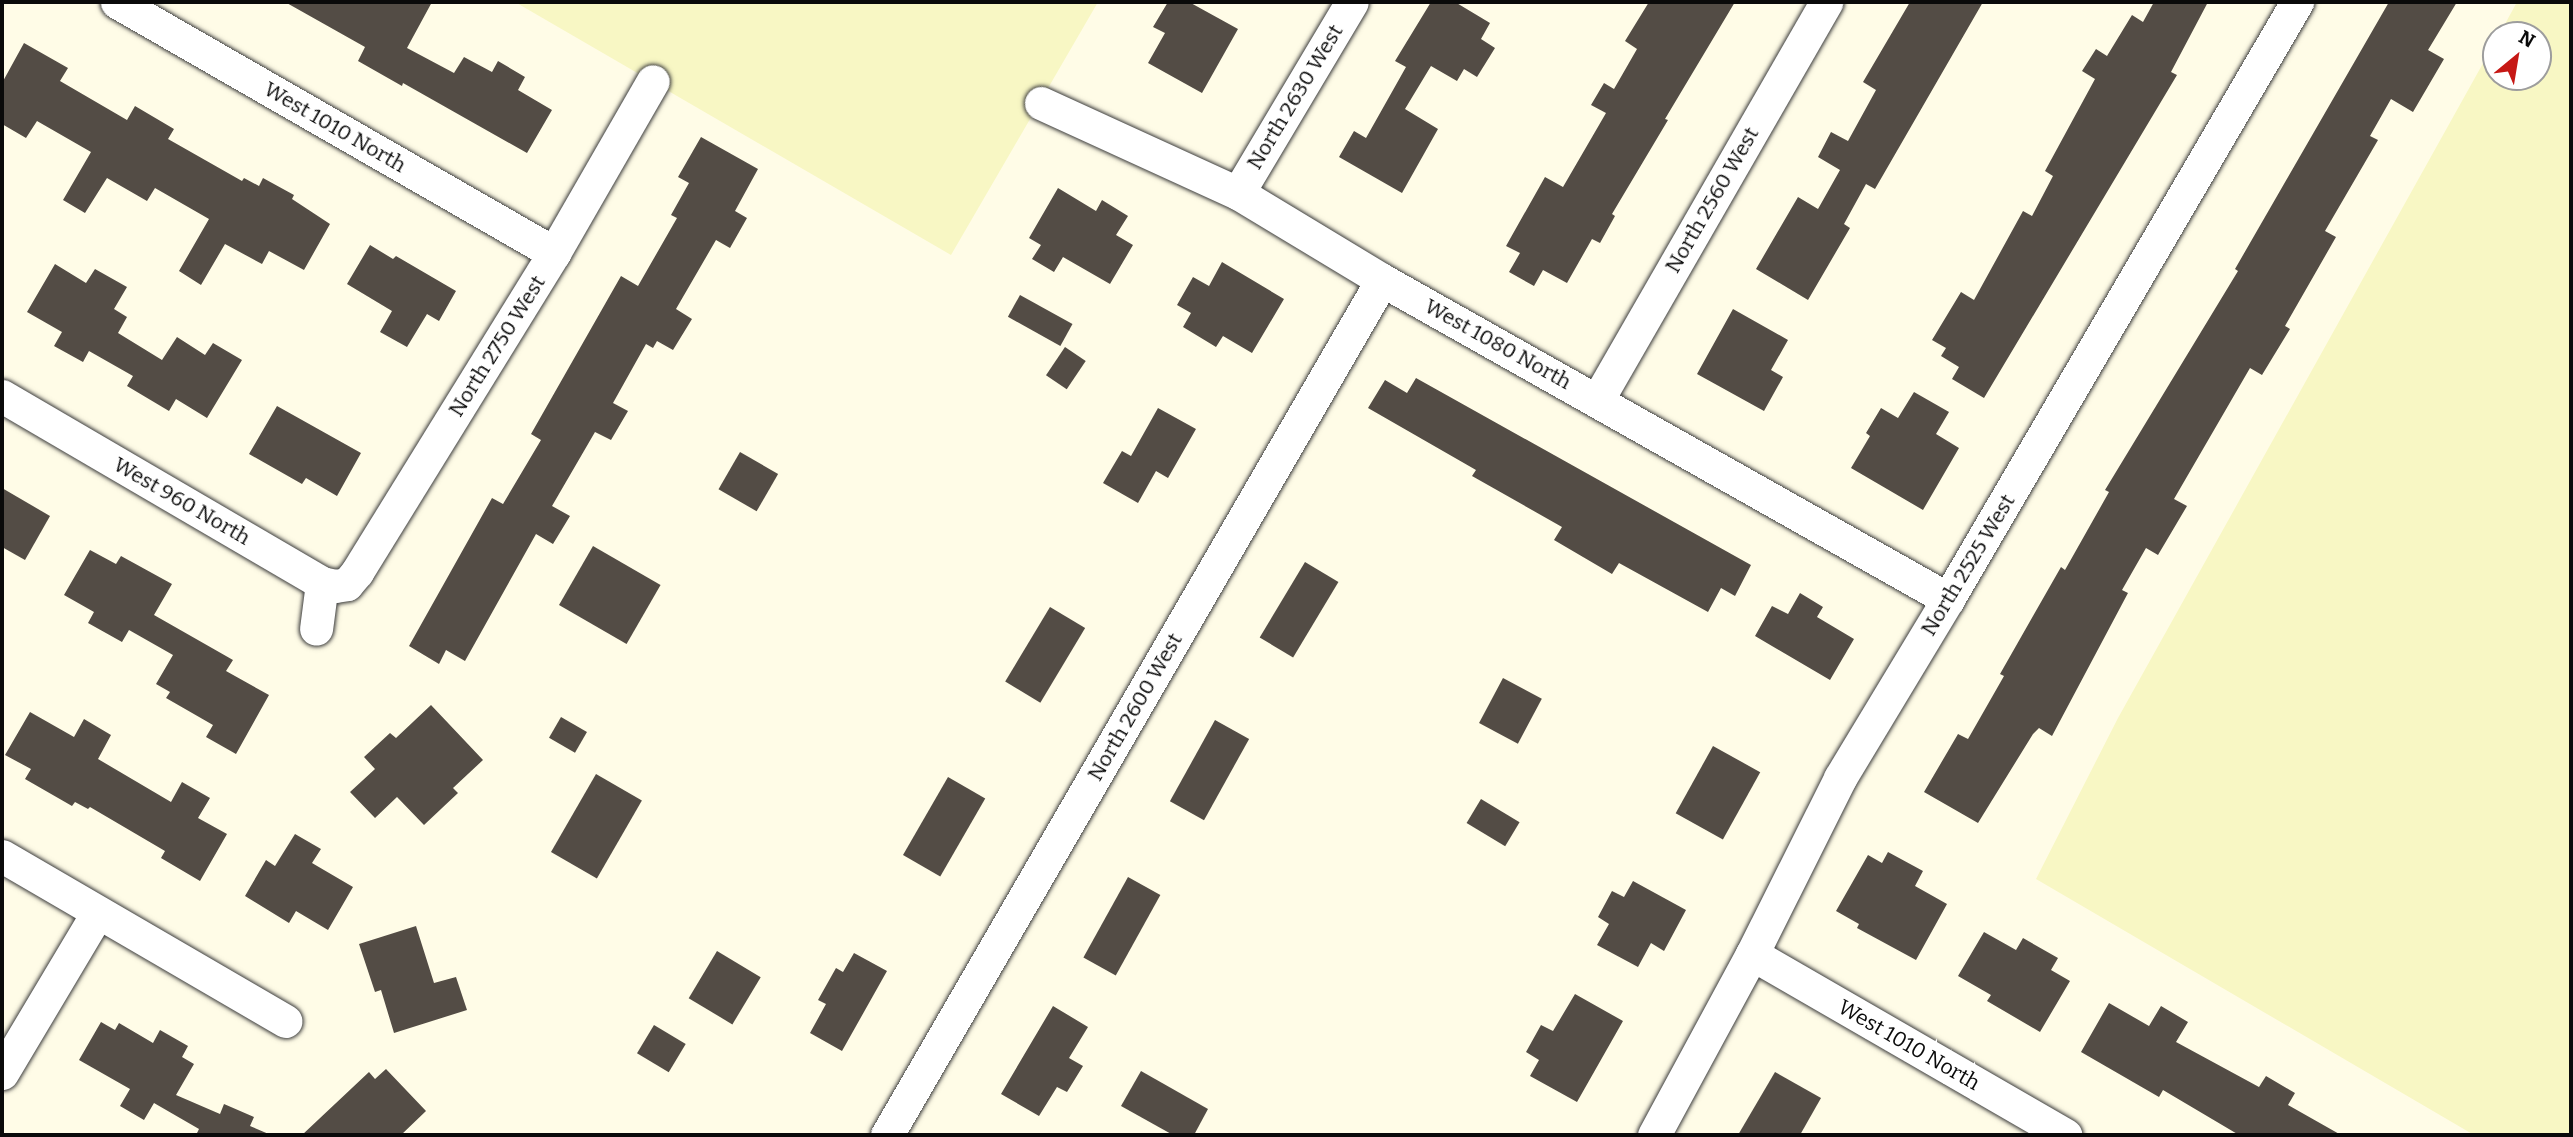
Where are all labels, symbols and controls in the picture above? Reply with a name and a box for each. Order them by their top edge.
street label: North 2630 West [1242,20,1348,174]
north arrow [2482,21,2552,91]
text: N [2515,25,2539,53]
street label: West 1010 North [260,76,410,178]
street label: North 2560 West [1660,123,1764,277]
street label: North 2750 West [443,271,551,421]
street label: West 1080 North [1420,293,1576,395]
street label: West 960 North [109,452,255,550]
street label: North 2525 West [1916,490,2020,640]
street label: North 2600 West [1083,629,1187,785]
street label: West 1010 North [1834,994,1984,1096]

